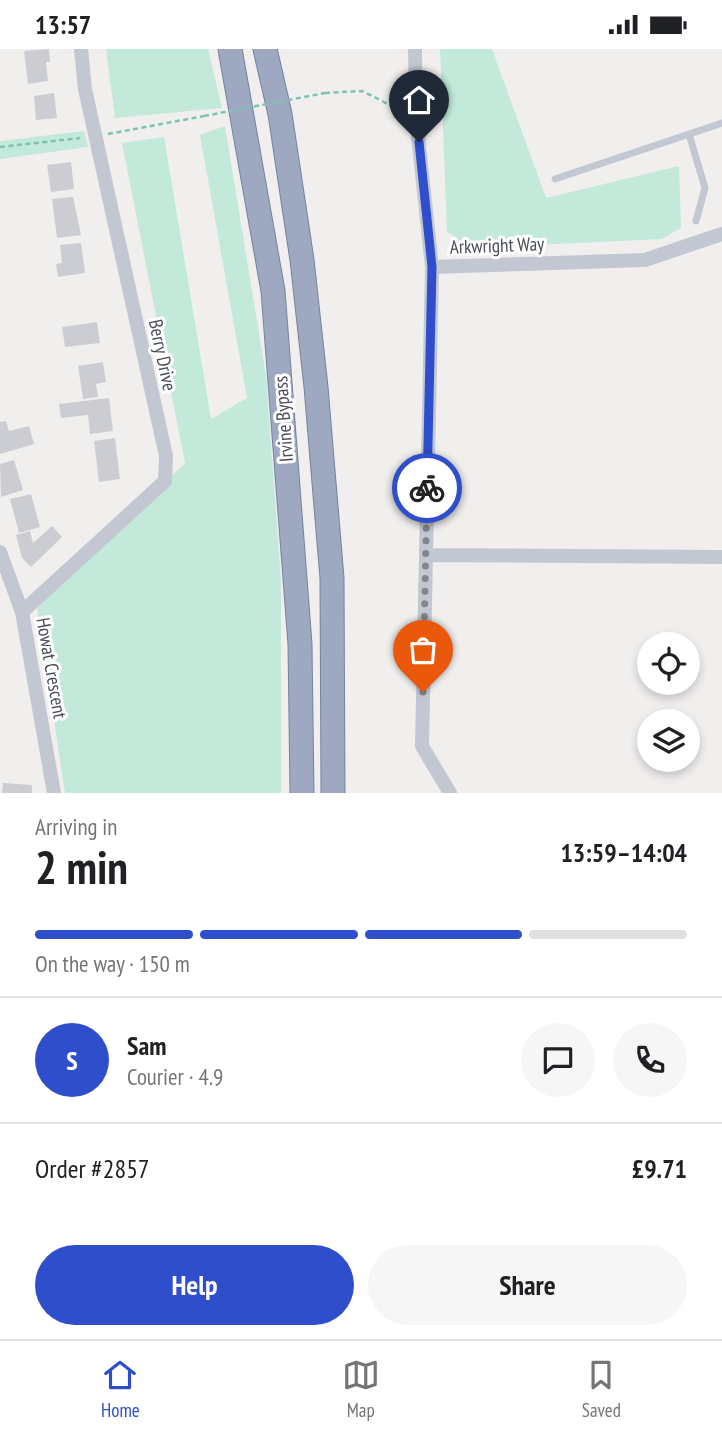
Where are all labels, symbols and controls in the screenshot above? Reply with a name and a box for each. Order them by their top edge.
text: 13:57 [35,8,91,41]
pin [389,70,449,142]
icon: home [400,81,438,119]
street label: Arkwright Way [449,231,545,259]
street label: Berry Drive [144,317,182,393]
street label: Irvine Bypass [268,375,298,463]
courier [392,453,462,523]
icon: bike [408,469,446,507]
street label: Howat Crescent [31,616,73,721]
pin [393,620,453,692]
icon: bag [404,631,442,669]
map controls [637,632,700,772]
button: locate [637,632,700,695]
button: layers [637,709,700,772]
text: Arriving in [35,812,117,841]
text: 13:59–14:04 [560,836,687,869]
text: 2 min [35,837,128,897]
text: On the way · 150 m [35,949,190,978]
button: chat [521,1023,595,1097]
button: phone [613,1023,687,1097]
text: Sam [127,1029,166,1062]
text: S [66,1044,78,1077]
text: Courier · 4.9 [127,1062,223,1091]
text: Order #2857 [35,1152,150,1185]
text: £9.71 [632,1152,687,1185]
button: Help [35,1245,354,1325]
button: Share [368,1245,687,1325]
tab: Home [101,1356,140,1422]
tab: Map [342,1356,380,1422]
tab: Saved [582,1356,621,1422]

